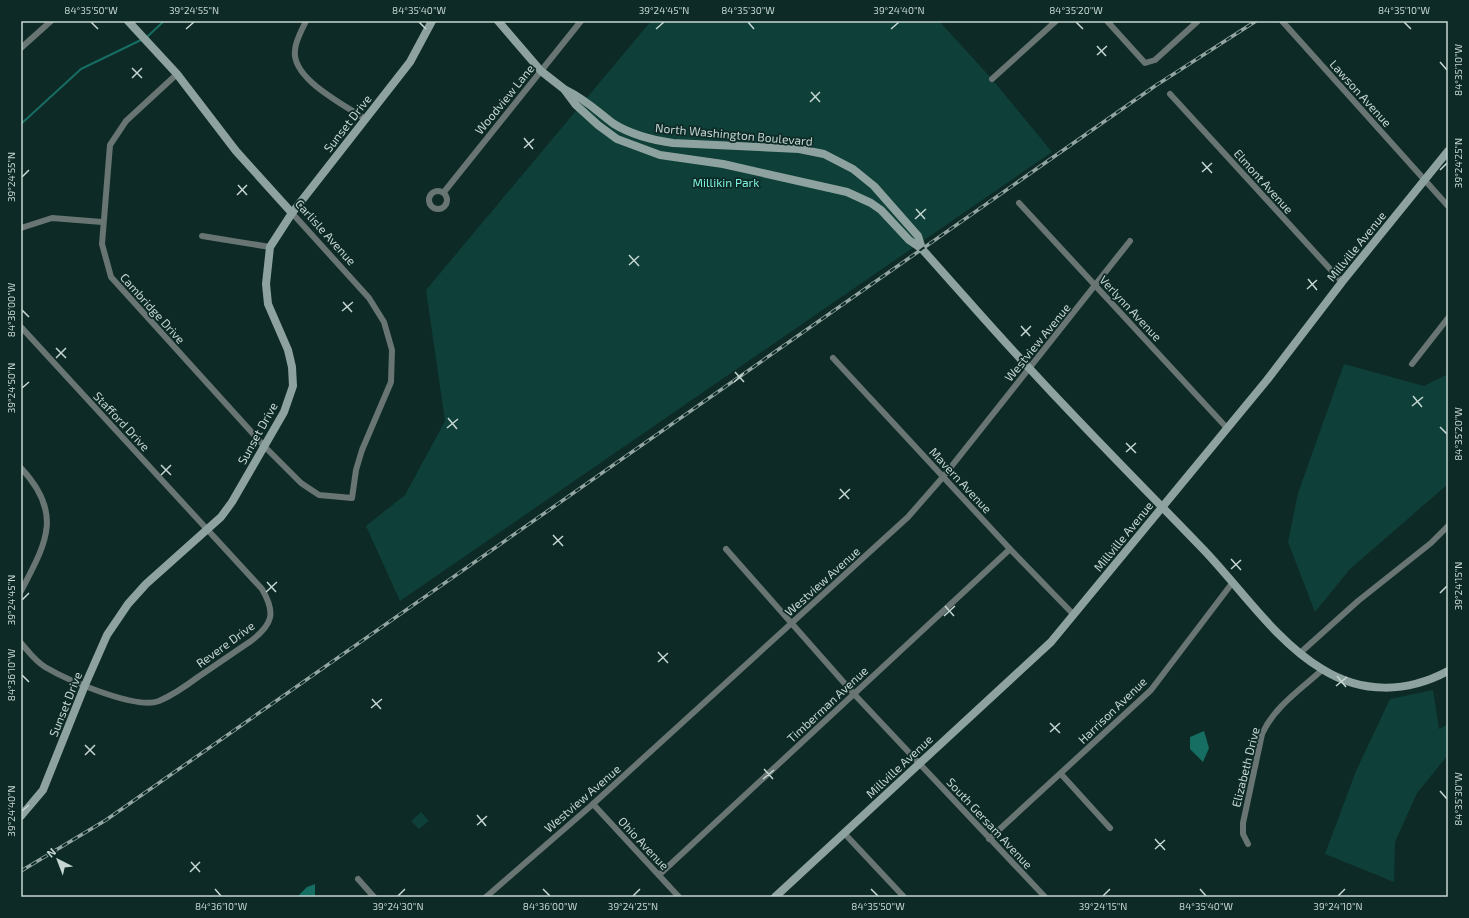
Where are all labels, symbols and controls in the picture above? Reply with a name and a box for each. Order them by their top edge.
text: 84°35'50"W [64,4,118,16]
text: 39°24'55"N [169,4,219,16]
text: 84°35'40"W [392,4,446,16]
text: 39°24'45"N [639,4,689,16]
text: 84°35'30"W [721,4,775,16]
text: 39°24'40"N [873,4,925,16]
text: 84°35'20"W [1049,4,1103,16]
text: 84°35'10"W [1378,4,1430,16]
text: 84°35'10"W [1452,44,1464,96]
street label: Lawson Avenue [1327,57,1395,129]
street label: Woodview Lane [472,61,536,137]
street label: Sunset Drive [320,92,374,154]
street label: North Washington Boulevard [655,120,813,148]
text: 39°24'25"N [1452,138,1464,188]
street label: Elmont Avenue [1231,146,1297,216]
text: 39°24'55"N [5,152,17,202]
park label: Millikin Park [693,175,759,189]
street label: Carlisle Avenue [293,196,359,268]
street label: Millville Avenue [1324,208,1388,284]
street label: Cambridge Drive [118,270,188,346]
street label: Verlynn Avenue [1097,272,1165,344]
text: 84°36'00"W [5,282,17,337]
street label: Westview Avenue [1001,300,1073,384]
text: 39°24'50"N [5,363,17,413]
street label: Stafford Drive [91,389,153,453]
street label: Sunset Drive [234,400,280,466]
text: 84°35'20"W [1452,407,1464,461]
street label: Mavern Avenue [927,444,995,516]
street label: Millville Avenue [1091,498,1155,574]
street label: Westview Avenue [782,544,862,618]
text: 39°24'15"N [1452,562,1464,610]
text: 39°24'45"N [5,575,17,625]
street label: Revere Drive [193,618,257,670]
text: 84°36'10"W [5,648,17,701]
street label: Timberman Avenue [784,663,870,745]
street label: Sunset Drive [46,669,84,739]
street label: Harrison Avenue [1075,674,1149,746]
street label: Elizabeth Drive [1228,726,1262,808]
street label: Millville Avenue [863,732,935,800]
street label: Westview Avenue [541,761,623,835]
text: 84°35'30"W [1452,772,1464,826]
street label: South Gersam Avenue [944,775,1036,871]
text: 39°24'40"N [5,785,17,837]
street label: Ohio Avenue [616,814,672,872]
north arrow [38,840,78,880]
text: N [44,845,58,860]
text: 84°36'10"W [195,900,248,912]
text: 39°24'30"N [373,900,423,912]
text: 84°36'00"W [523,900,578,912]
text: 39°24'25"N [608,900,658,912]
text: 84°35'50"W [851,900,905,912]
text: 39°24'15"N [1079,900,1127,912]
text: 84°35'40"W [1179,900,1233,912]
text: 39°24'10"N [1313,900,1363,912]

